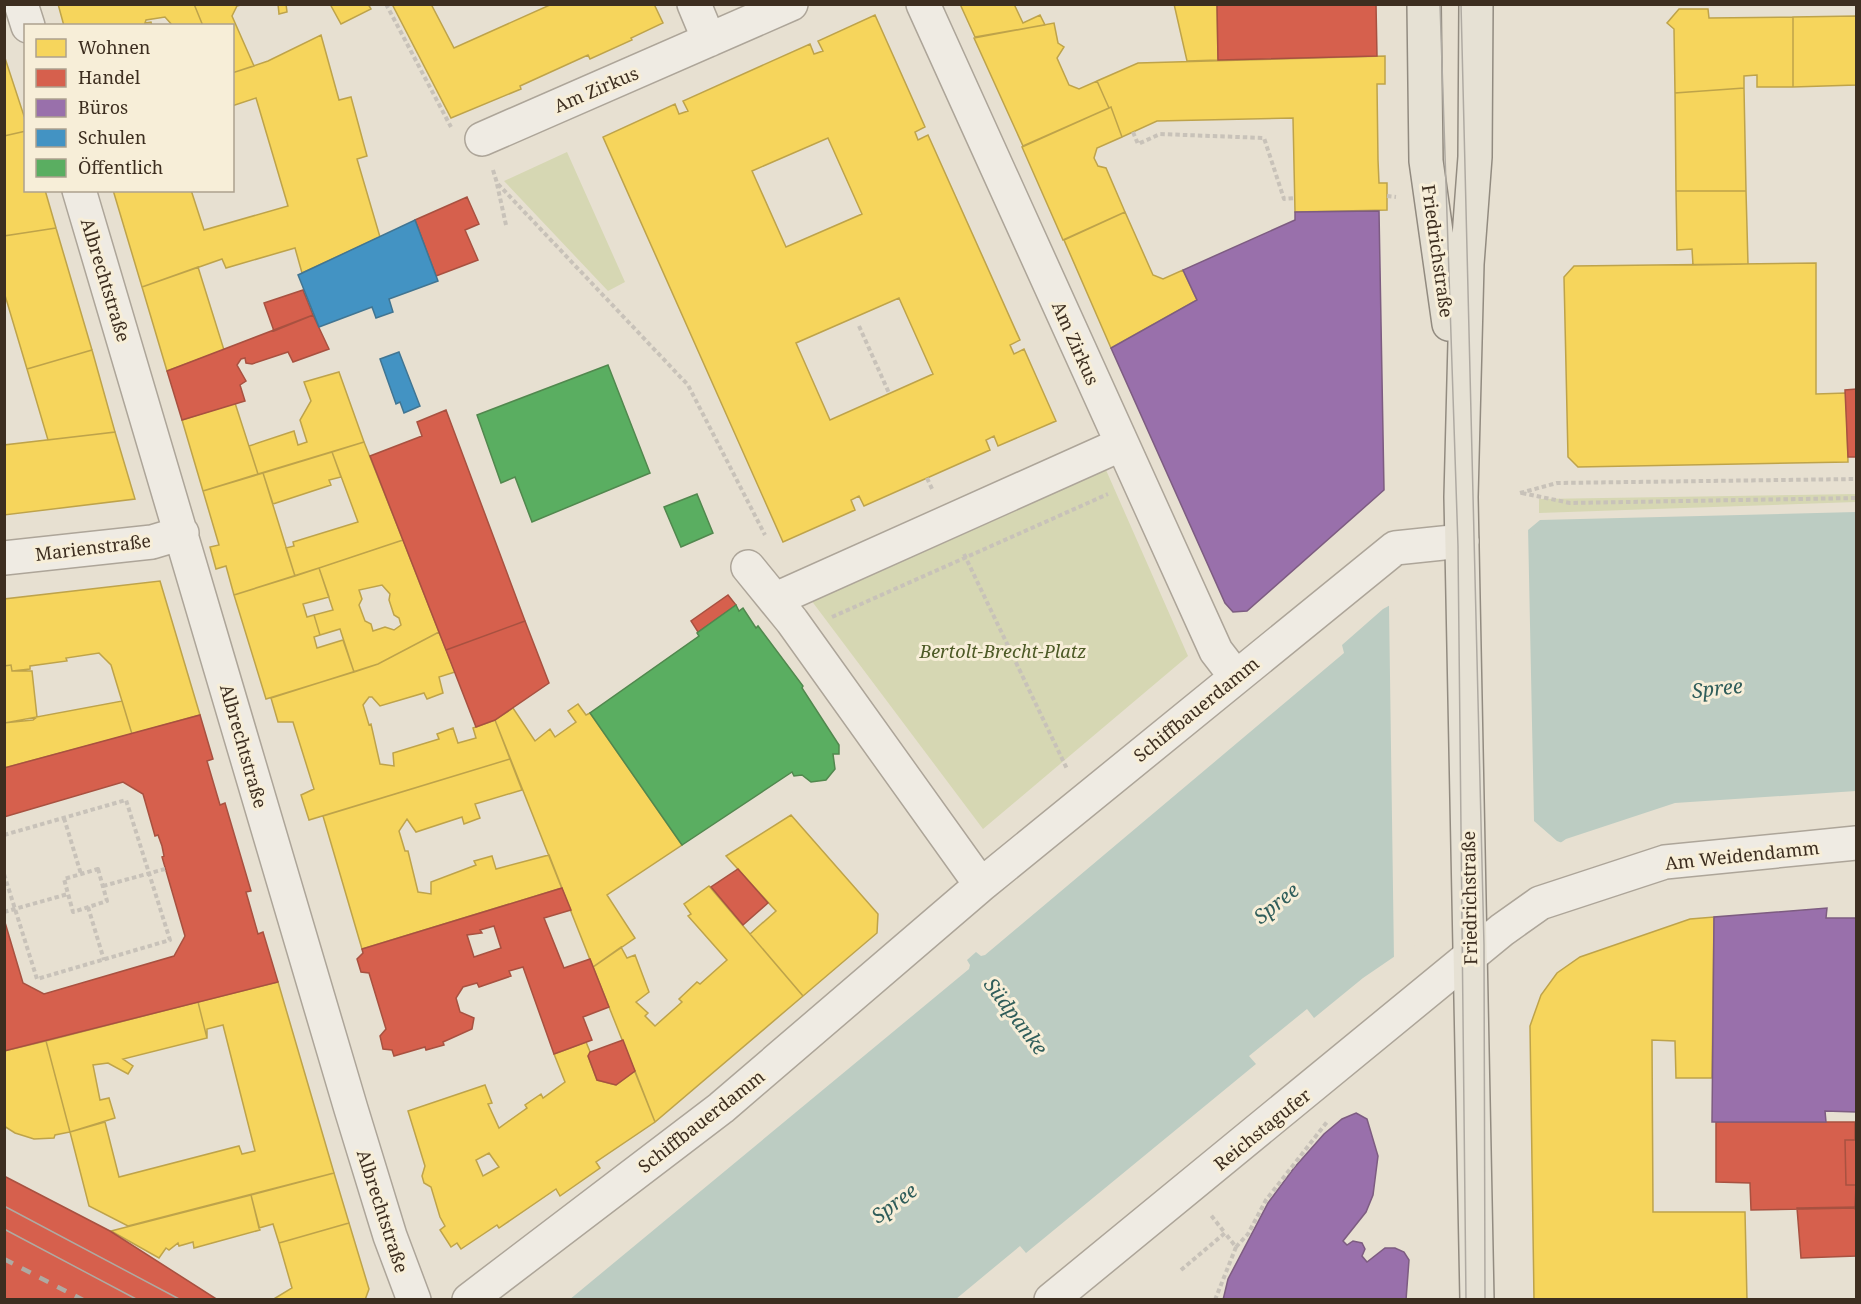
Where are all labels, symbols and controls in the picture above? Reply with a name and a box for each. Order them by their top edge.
legend [24,24,234,192]
text: Wohnen [78,35,151,59]
street label: Am Zirkus [550,60,642,118]
text: Handel [78,65,141,89]
text: Büros [78,95,128,119]
text: Schulen [78,125,147,149]
text: Öffentlich [78,155,163,179]
street label: Friedrichstraße [1417,183,1459,319]
street label: Albrechtstraße [76,215,136,345]
street label: Am Zirkus [1047,297,1105,389]
street label: Marienstraße [34,528,152,566]
park label: Bertolt-Brecht-Platz [918,639,1087,663]
street label: Schiffbauerdamm [1128,651,1264,767]
water label: Spree [1690,672,1744,704]
street label: Albrechtstraße [215,681,273,811]
street label: Friedrichstraße [1456,831,1482,965]
street label: Am Weidendamm [1664,835,1820,875]
water label: Spree [1248,876,1304,930]
water label: Südpanke [978,972,1054,1060]
street label: Schiffbauerdamm [633,1064,769,1178]
street label: Reichstagufer [1209,1082,1316,1175]
street label: Albrechtstraße [352,1146,414,1276]
water label: Spree [865,1177,923,1229]

